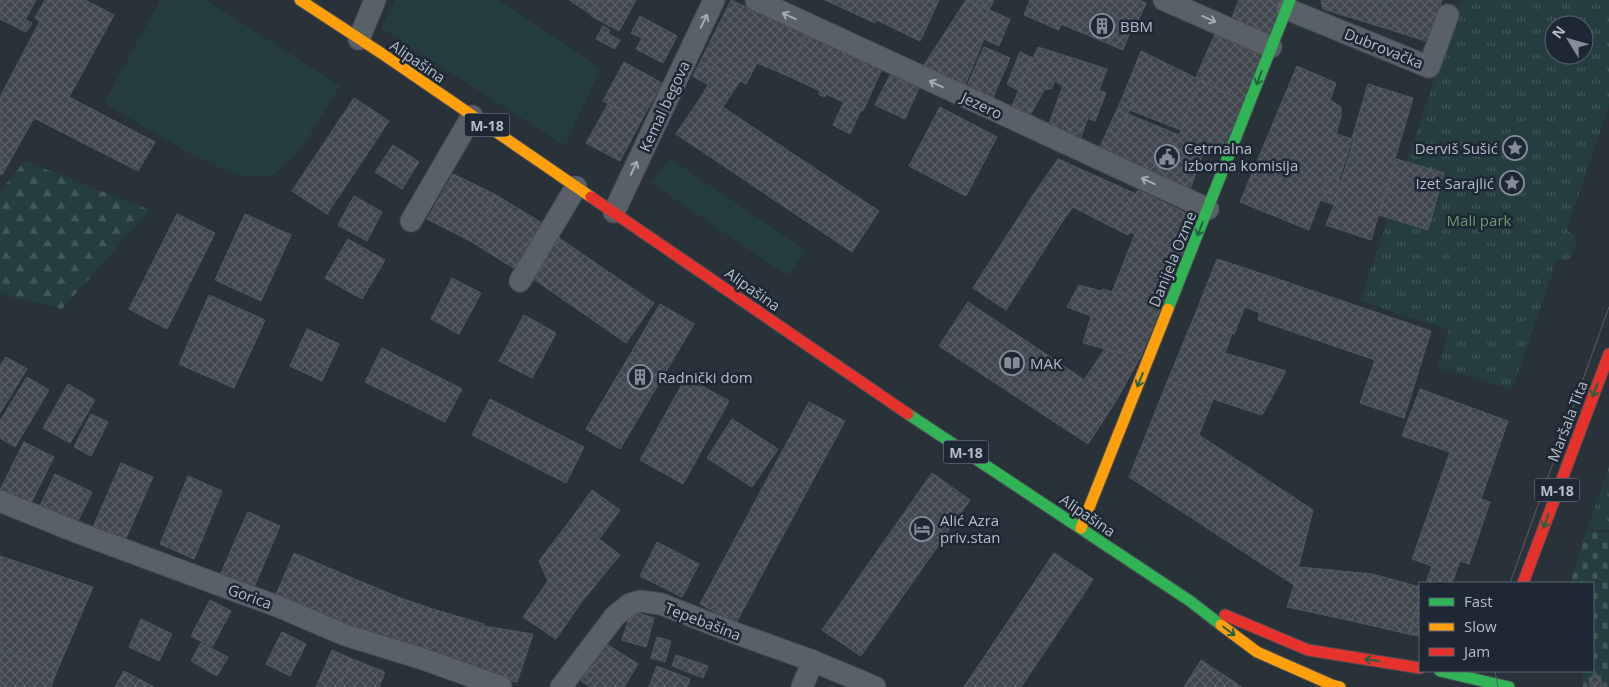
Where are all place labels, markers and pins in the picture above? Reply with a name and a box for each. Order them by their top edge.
building icon: BBM [1089,13,1115,39]
place label: BBM [1120,16,1153,36]
place icon: Derviš Sušić [1502,135,1528,161]
place label: Cetrnalna izborna komisija [1184,138,1298,175]
place label: Derviš Sušić [1415,138,1498,158]
public building icon: Cetrnalna izborna komisija [1154,144,1180,170]
place icon: Izet Sarajlić [1499,170,1525,196]
place label: Izet Sarajlić [1416,173,1494,193]
library icon: MAK [999,350,1025,376]
place label: MAK [1030,353,1063,373]
building icon: Radnički dom [627,364,653,390]
place label: Radnički dom [658,367,753,387]
place label: Alić Azra priv.stan [940,510,1001,547]
hotel icon: Alić Azra priv.stan [909,516,935,542]

